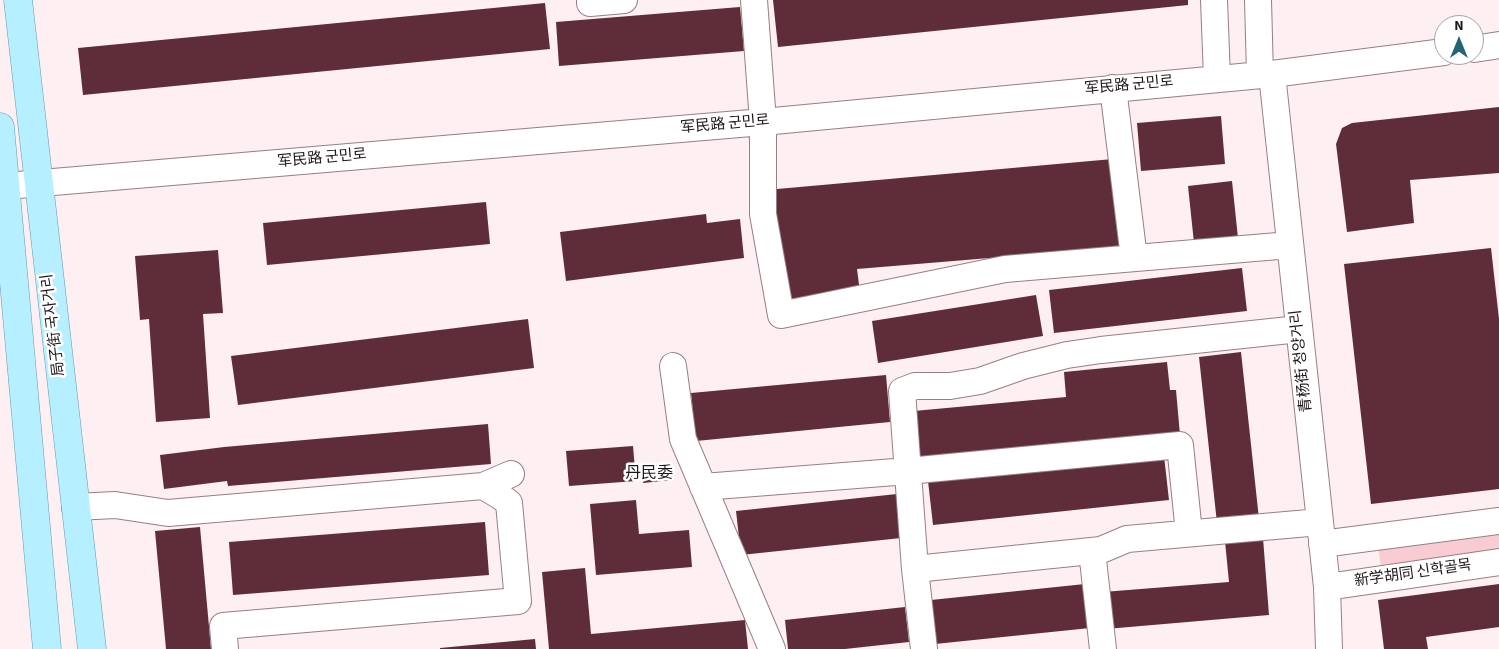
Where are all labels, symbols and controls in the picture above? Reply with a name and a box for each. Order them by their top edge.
north arrow [1434,15,1484,65]
text: N [1454,16,1464,36]
street label: 军民路 군민로 [1084,73,1174,99]
street label: 军民路 군민로 [680,112,770,138]
street label: 军民路 군민로 [277,146,367,172]
street label: 局子街 국자거리 [39,273,69,377]
street label: 青杨街 청양거리 [1288,309,1316,413]
district label: 丹民委 [625,464,673,484]
street label: 新学胡同 신학골목 [1353,557,1473,591]

